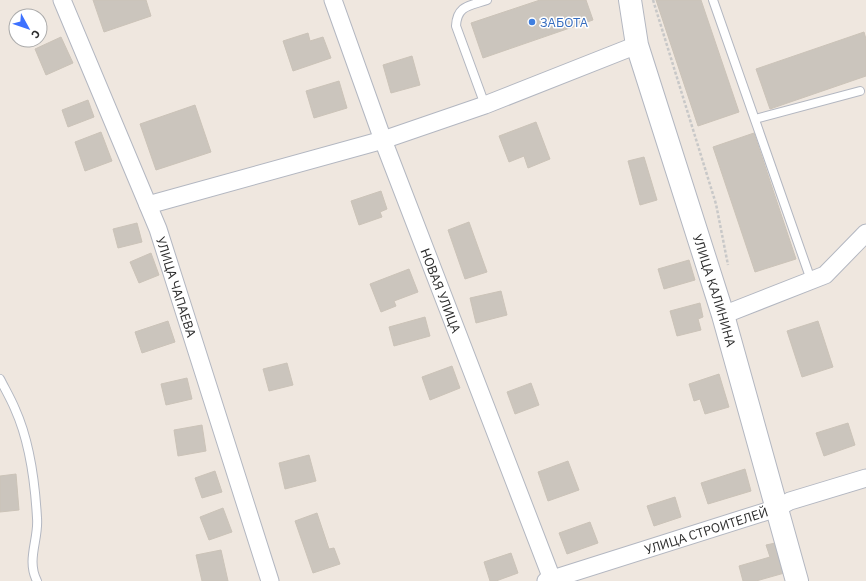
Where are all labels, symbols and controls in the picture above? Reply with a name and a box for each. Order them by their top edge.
north arrow [8,8,48,48]
place label: ЗАБОТА [540,14,589,31]
marker: ЗАБОТА [527,17,537,27]
text: С [28,27,43,42]
street label: УЛИЦА КАЛИНИНА [689,232,740,350]
street label: УЛИЦА ЧАПАЕВА [152,235,200,340]
street label: НОВАЯ УЛИЦА [416,246,465,336]
street label: УЛИЦА СТРОИТЕЛЕЙ [642,503,770,558]

